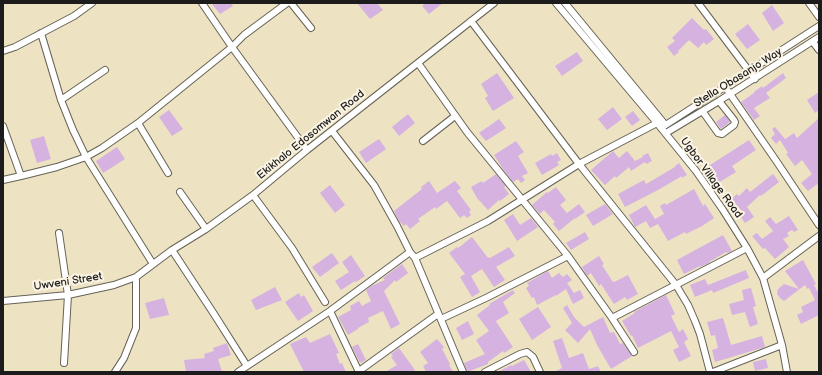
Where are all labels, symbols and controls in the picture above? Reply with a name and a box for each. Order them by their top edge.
street label: Stella Obasanjo Way [692,46,784,110]
street label: Ekikhalo Edosomwan Road [255,88,367,182]
street label: Ugbor Village Road [677,135,745,221]
street label: Uwveni Street [33,270,103,294]

